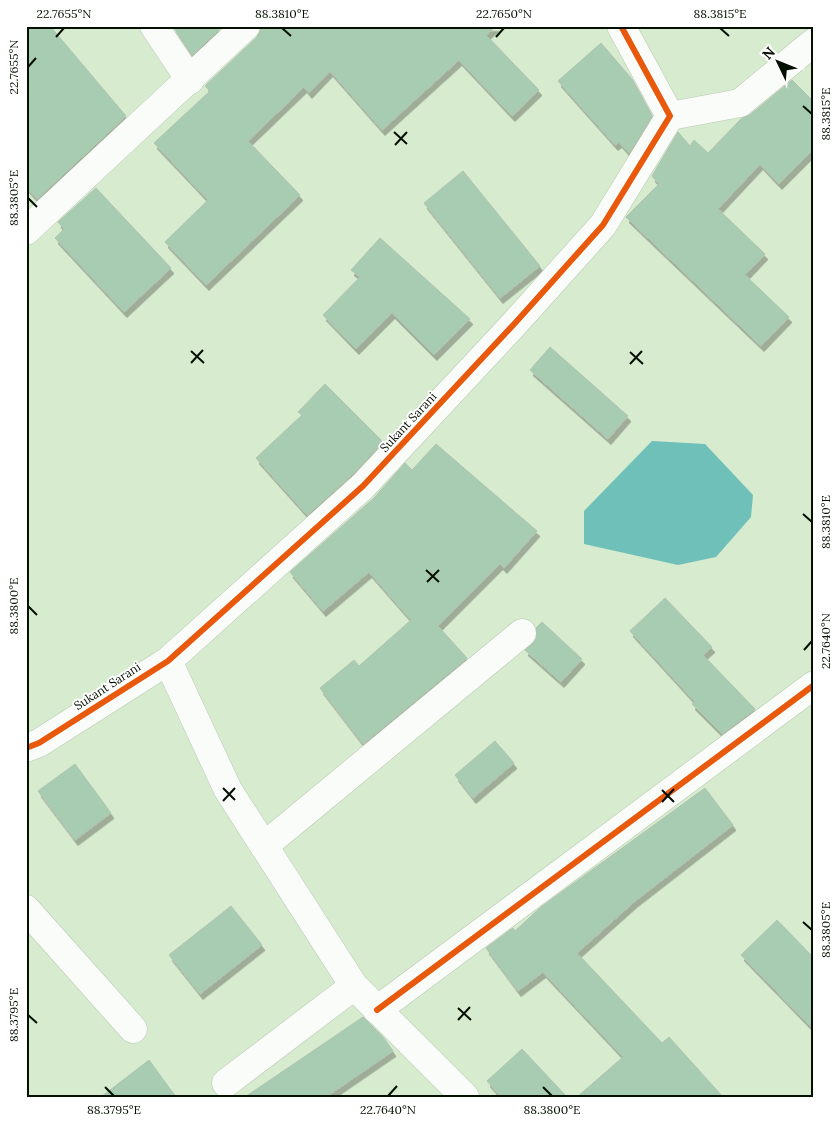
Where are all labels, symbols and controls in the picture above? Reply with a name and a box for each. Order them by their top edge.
text: 22.7655°N [36,6,92,21]
text: 88.3810°E [255,6,309,21]
text: 22.7650°N [476,6,532,21]
text: 88.3815°E [693,6,747,21]
north arrow [752,38,802,88]
text: 22.7655°N [6,39,21,95]
text: N [758,43,779,63]
text: 88.3815°E [818,87,833,141]
text: 88.3805°E [6,170,21,226]
street label: Sukant Sarani [376,389,440,455]
text: 88.3810°E [818,495,833,549]
text: 88.3800°E [6,577,21,635]
text: 22.7640°N [818,613,833,669]
street label: Sukant Sarani [71,659,143,713]
text: 88.3805°E [818,902,833,958]
text: 88.3795°E [6,988,21,1042]
text: 88.3795°E [87,1102,141,1117]
text: 22.7640°N [360,1102,416,1117]
text: 88.3800°E [523,1102,581,1117]

